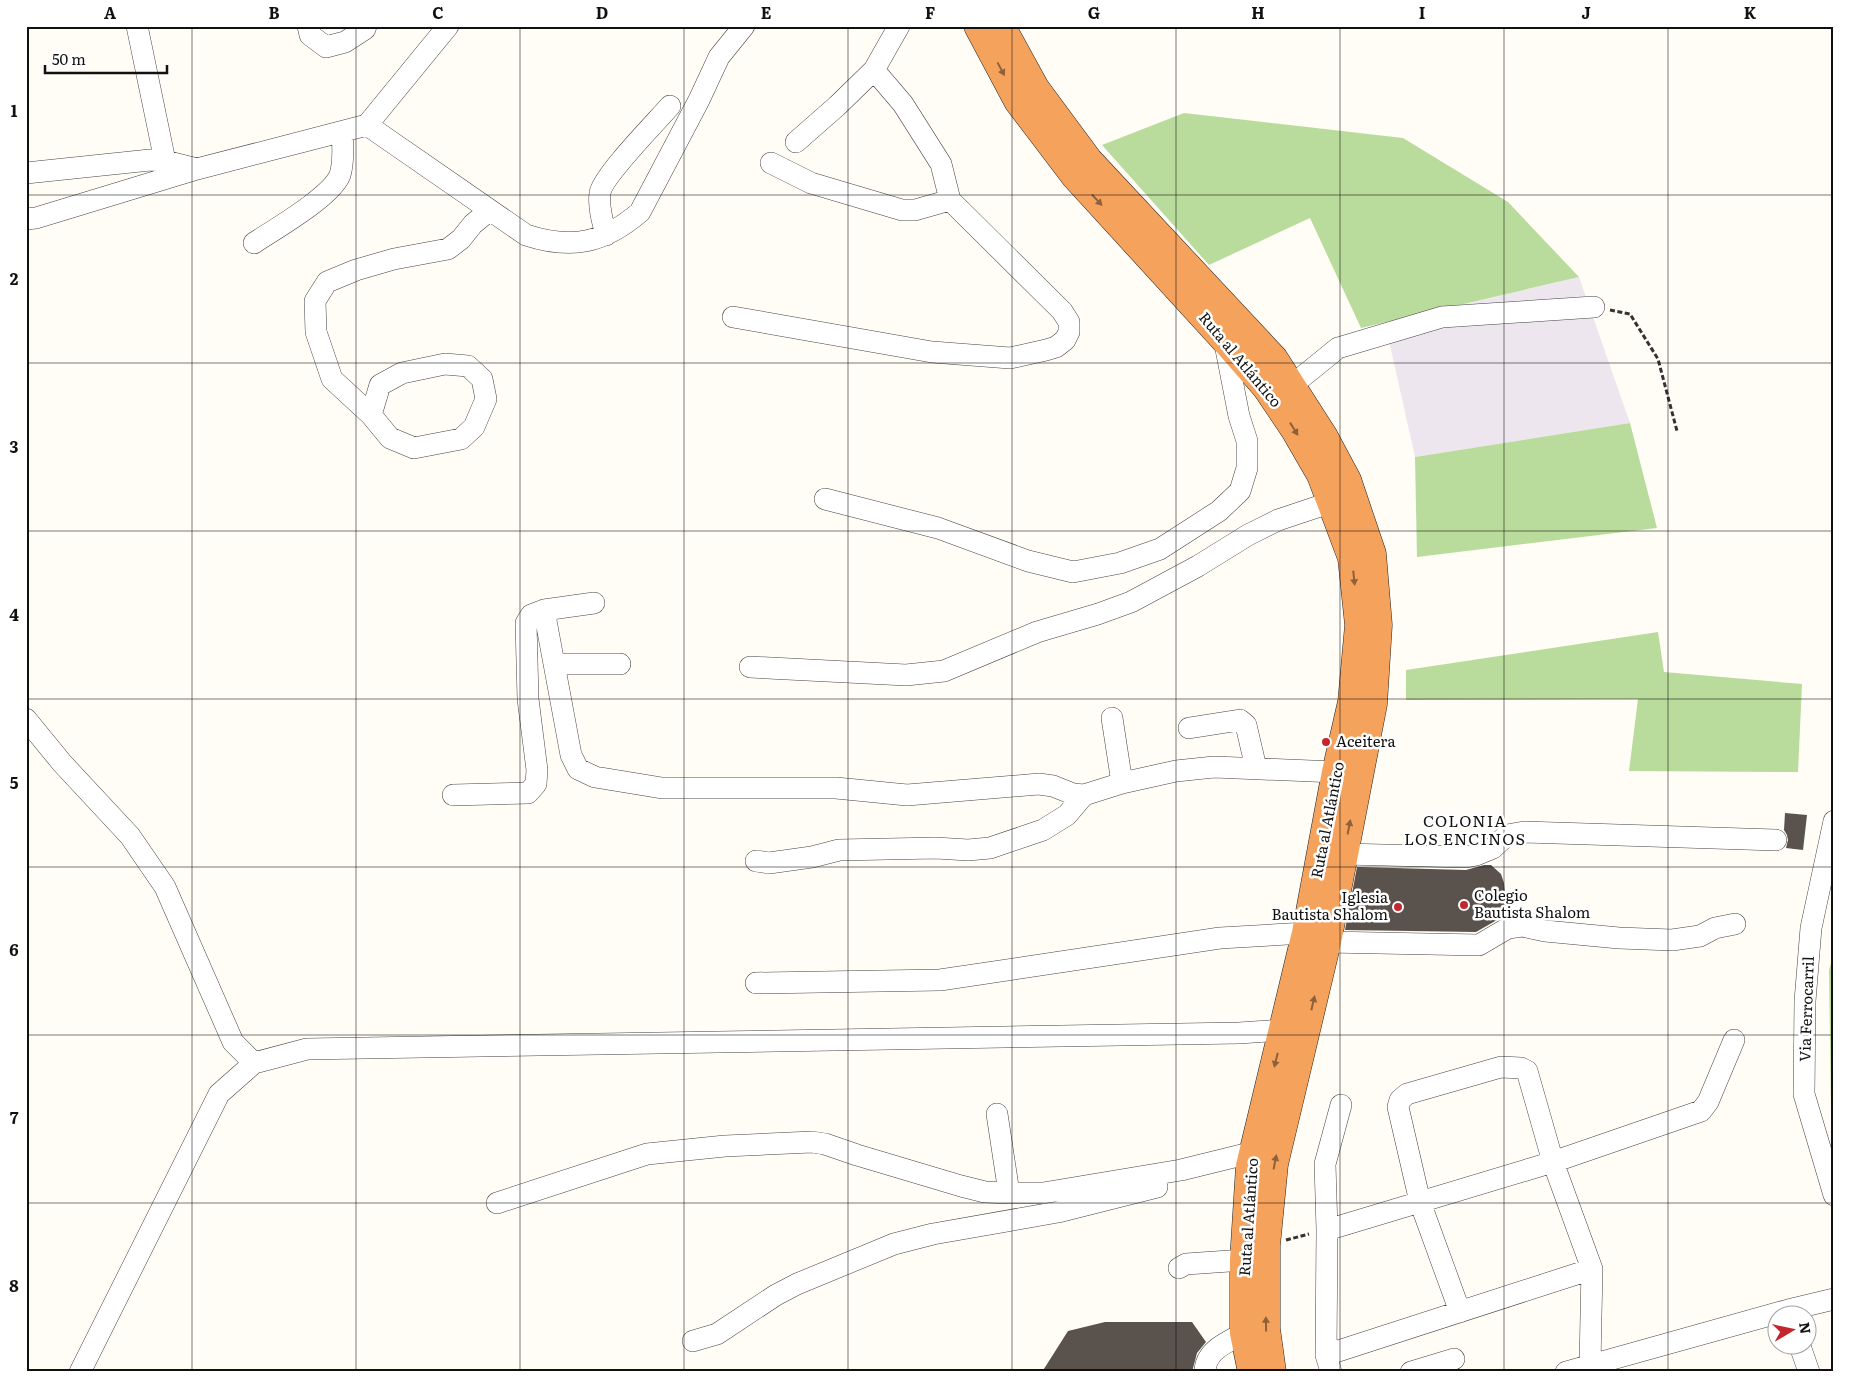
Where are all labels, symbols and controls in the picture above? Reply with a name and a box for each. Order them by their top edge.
text: A [104,0,116,24]
text: B [268,0,280,24]
text: C [432,0,444,24]
text: D [596,0,608,24]
text: E [761,0,772,24]
text: F [925,0,935,24]
text: G [1088,0,1100,24]
text: H [1251,0,1265,24]
text: I [1419,0,1425,24]
text: J [1581,0,1591,24]
text: K [1744,0,1757,24]
scale bar [45,42,168,74]
text: 50 m [52,47,86,70]
one-way arrow [997,62,1005,77]
text: 1 [11,98,18,122]
one-way arrow [1091,193,1103,205]
text: 2 [10,266,19,290]
street label: Ruta al Atlántico [1194,306,1288,412]
one-way arrow [1289,422,1298,435]
text: 3 [10,434,19,458]
one-way arrow [1350,571,1358,587]
text: 4 [9,602,19,626]
place label: Aceitera [1336,729,1396,752]
marker: Aceitera [1320,736,1332,748]
street label: Ruta al Atlántico [1304,759,1349,880]
text: 5 [10,770,19,794]
district label: COLONIA LOS ENCINOS [1404,808,1526,850]
one-way arrow [1345,819,1353,835]
place label: Colegio Bautista Shalom [1474,883,1591,923]
place label: Iglesia Bautista Shalom [1272,885,1389,925]
marker: Colegio Bautista Shalom [1458,899,1470,911]
marker: Iglesia Bautista Shalom [1392,901,1404,913]
text: 6 [9,937,19,961]
street label: Via Ferrocarril [1792,956,1819,1062]
one-way arrow [1309,996,1317,1011]
one-way arrow [1272,1052,1280,1067]
text: 7 [10,1105,19,1129]
one-way arrow [1272,1153,1280,1169]
street label: Ruta al Atlántico [1232,1157,1263,1277]
text: 8 [9,1273,19,1297]
north arrow [1768,1306,1818,1356]
one-way arrow [1262,1315,1270,1331]
text: N [1795,1320,1817,1335]

